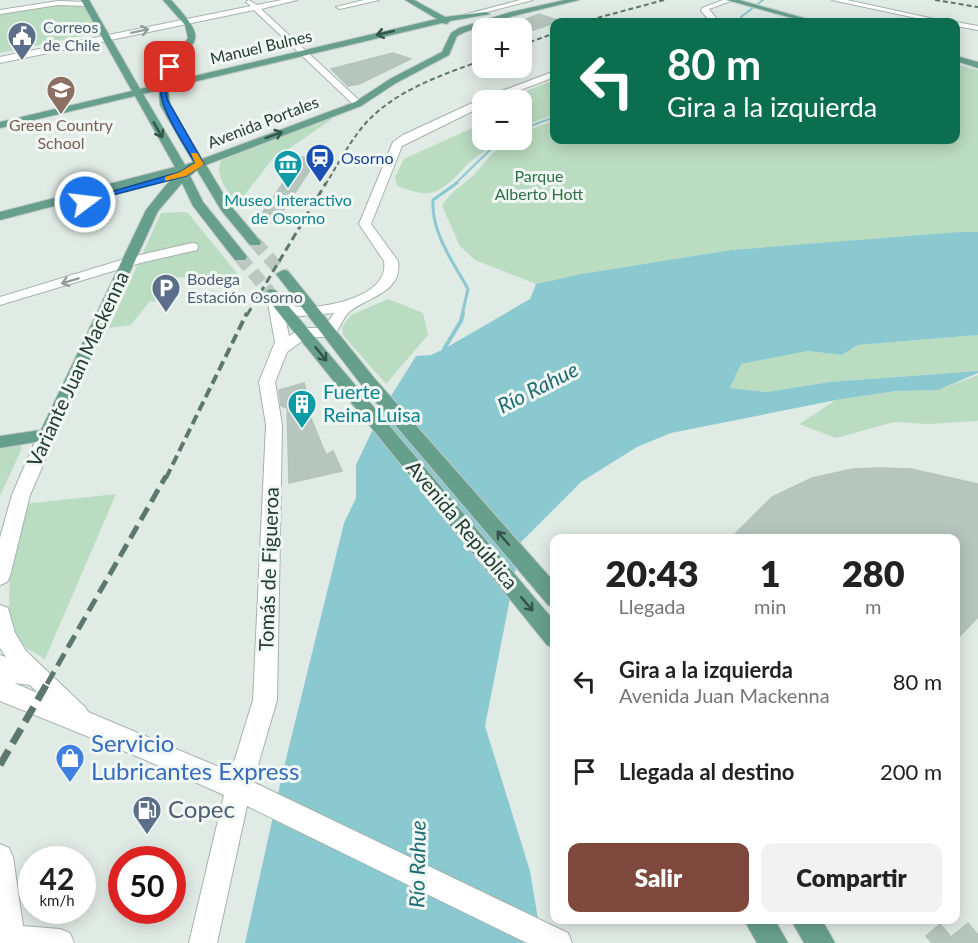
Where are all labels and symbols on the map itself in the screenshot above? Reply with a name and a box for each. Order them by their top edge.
place label: Correos de Chile [43,17,100,54]
public building icon: Correos de Chile [6,20,38,62]
one-way arrow [129,25,149,36]
street label: Manuel Bulnes [208,26,314,67]
one-way arrow [376,28,395,40]
pin [144,41,195,92]
school or university icon: Green Country School [45,74,77,116]
street label: Avenida Portales [205,92,321,151]
place label: Green Country School [9,115,114,152]
one-way arrow [152,121,164,138]
one-way arrow [264,129,282,140]
station icon: Osorno [304,142,336,184]
museum icon: Museo Interactivo de Osorno [272,148,304,190]
place label: Osorno [341,148,394,167]
park label: Parque Alberto Hott [495,166,583,203]
position arrow [53,170,117,234]
place label: Museo Interactivo de Osorno [224,190,352,227]
street label: Variante Juan Mackenna [21,267,133,470]
place label: Bodega Estación Osorno [187,269,303,306]
parking icon: Bodega Estación Osorno [150,272,182,314]
one-way arrow [61,276,80,287]
one-way arrow [315,346,328,362]
water label: Río Rahue [493,356,582,418]
place label: Fuerte Reina Luisa [323,379,421,426]
building icon: Fuerte Reina Luisa [286,388,318,430]
street label: Avenida República [402,455,524,594]
street label: Tomás de Figueroa [253,487,283,651]
one-way arrow [496,531,510,546]
one-way arrow [520,596,534,611]
place label: Servicio Lubricantes Express [91,728,299,785]
shop icon: Servicio Lubricantes Express [54,742,86,784]
fuel station icon: Copec [131,794,163,836]
place label: Copec [168,794,235,823]
water label: Río Rahue [403,820,430,908]
speed limit sign: 50 [108,846,186,924]

